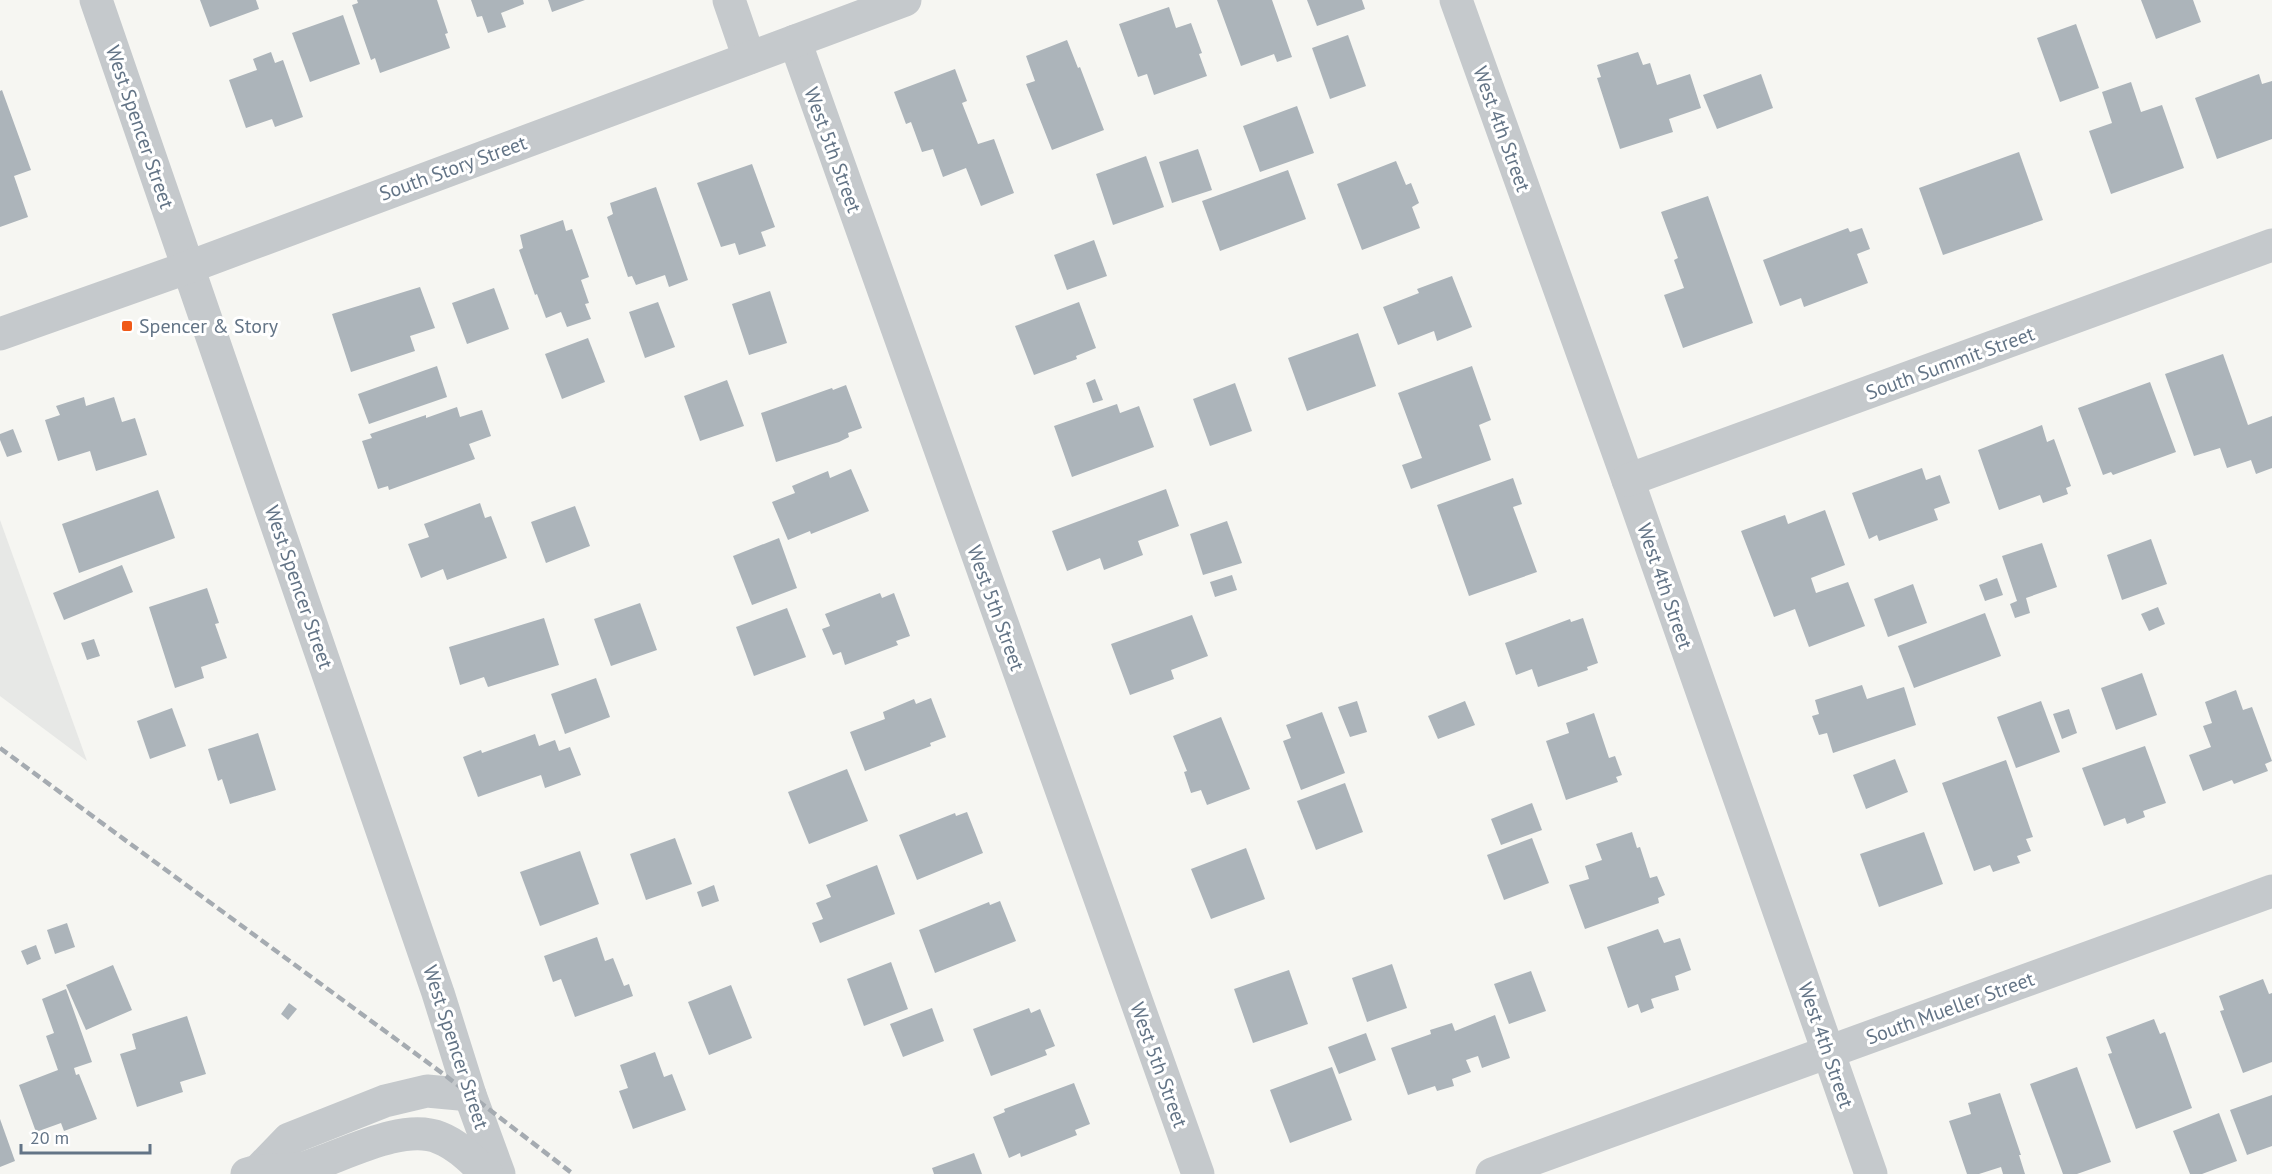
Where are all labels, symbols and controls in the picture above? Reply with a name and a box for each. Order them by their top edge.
street label: West Spencer Street [100,42,180,212]
street label: West 4th Street [1467,63,1537,195]
street label: West 5th Street [798,84,868,216]
street label: South Story Street [376,129,530,207]
place label: Spencer & Story [139,313,279,339]
marker: Spencer & Story [120,319,134,333]
street label: South Summit Street [1862,320,2038,406]
street label: West Spencer Street [259,502,339,672]
street label: West 4th Street [1631,520,1699,653]
street label: West 5th Street [961,542,1031,674]
street label: West Spencer Street [417,962,495,1132]
street label: South Mueller Street [1862,965,2038,1050]
street label: West 4th Street [1792,979,1860,1112]
street label: West 5th Street [1124,999,1194,1131]
scale bar [21,1117,150,1155]
text: 20 m [30,1126,69,1149]

